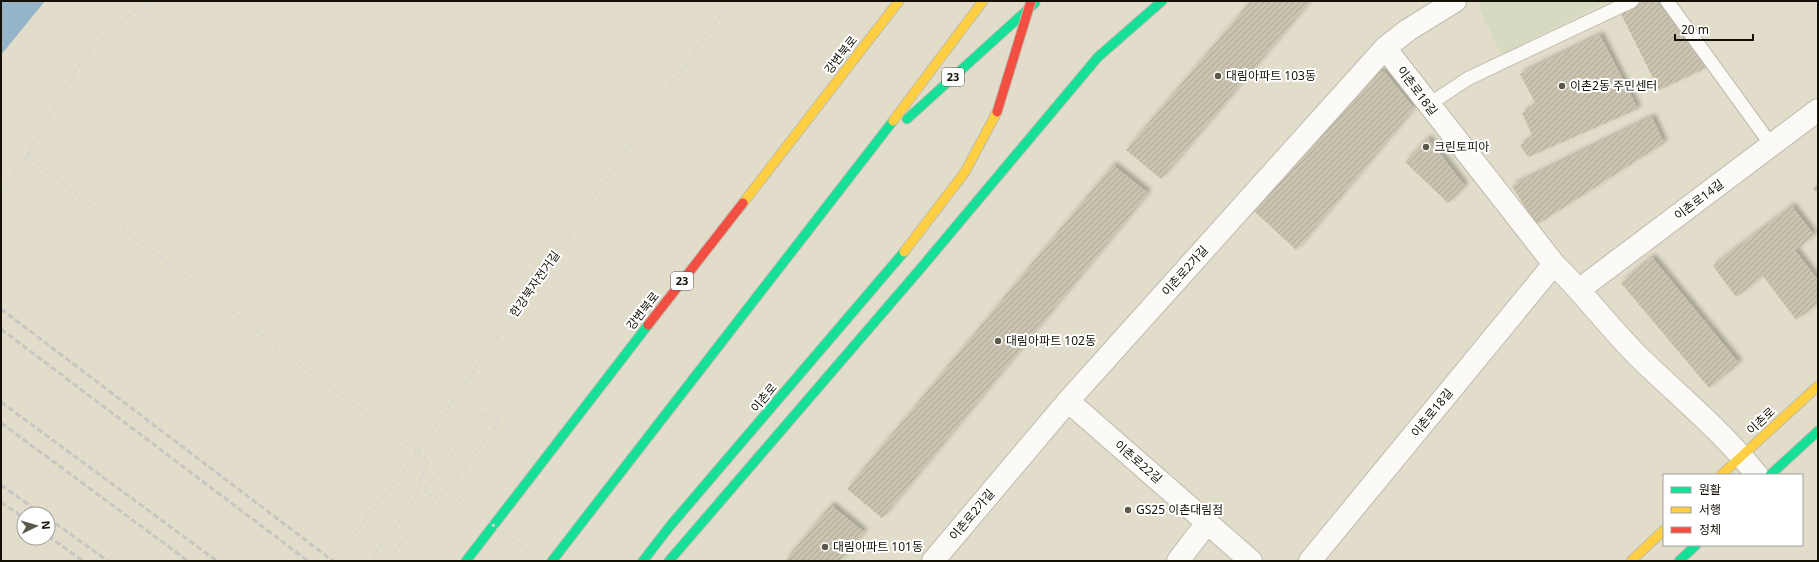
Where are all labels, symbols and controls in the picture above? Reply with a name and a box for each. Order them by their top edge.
scale bar [1675,16,1753,42]
text: 20 m [1681,21,1709,38]
street label: 강변북로 [820,32,861,77]
street label: 이촌로18길 [1393,62,1442,119]
place label: 대림아파트 103동 [1226,67,1316,84]
road number: 23 [942,68,964,86]
marker: 대림아파트 103동 [1213,71,1223,81]
place label: 이촌2동 주민센터 [1570,77,1657,94]
marker: 이촌2동 주민센터 [1557,81,1567,91]
place label: 크린토피아 [1434,138,1489,155]
marker: 크린토피아 [1421,142,1431,152]
street label: 이촌로14길 [1670,175,1727,224]
street label: 이촌로2가길 [1158,242,1212,299]
street label: 한강북자전거길 [505,247,564,320]
road number: 23 [671,272,693,290]
street label: 강변북로 [622,288,663,333]
place label: 대림아파트 102동 [1006,332,1096,349]
marker: 대림아파트 102동 [993,336,1003,346]
street label: 이촌로 [746,380,781,416]
street label: 이촌로18길 [1407,385,1456,441]
street label: 이촌로 [1743,403,1779,438]
street label: 이촌로22길 [1111,436,1166,487]
legend [1663,474,1803,546]
text: 원활 [1699,481,1721,498]
street label: 이촌로2가길 [945,485,998,544]
place label: GS25 이촌대림점 [1136,501,1223,518]
text: 서행 [1699,501,1721,518]
marker: GS25 이촌대림점 [1123,505,1133,515]
north arrow [16,506,56,546]
text: N [39,520,54,530]
text: 정체 [1699,521,1721,538]
place label: 대림아파트 101동 [833,538,923,555]
marker: 대림아파트 101동 [820,542,830,552]

